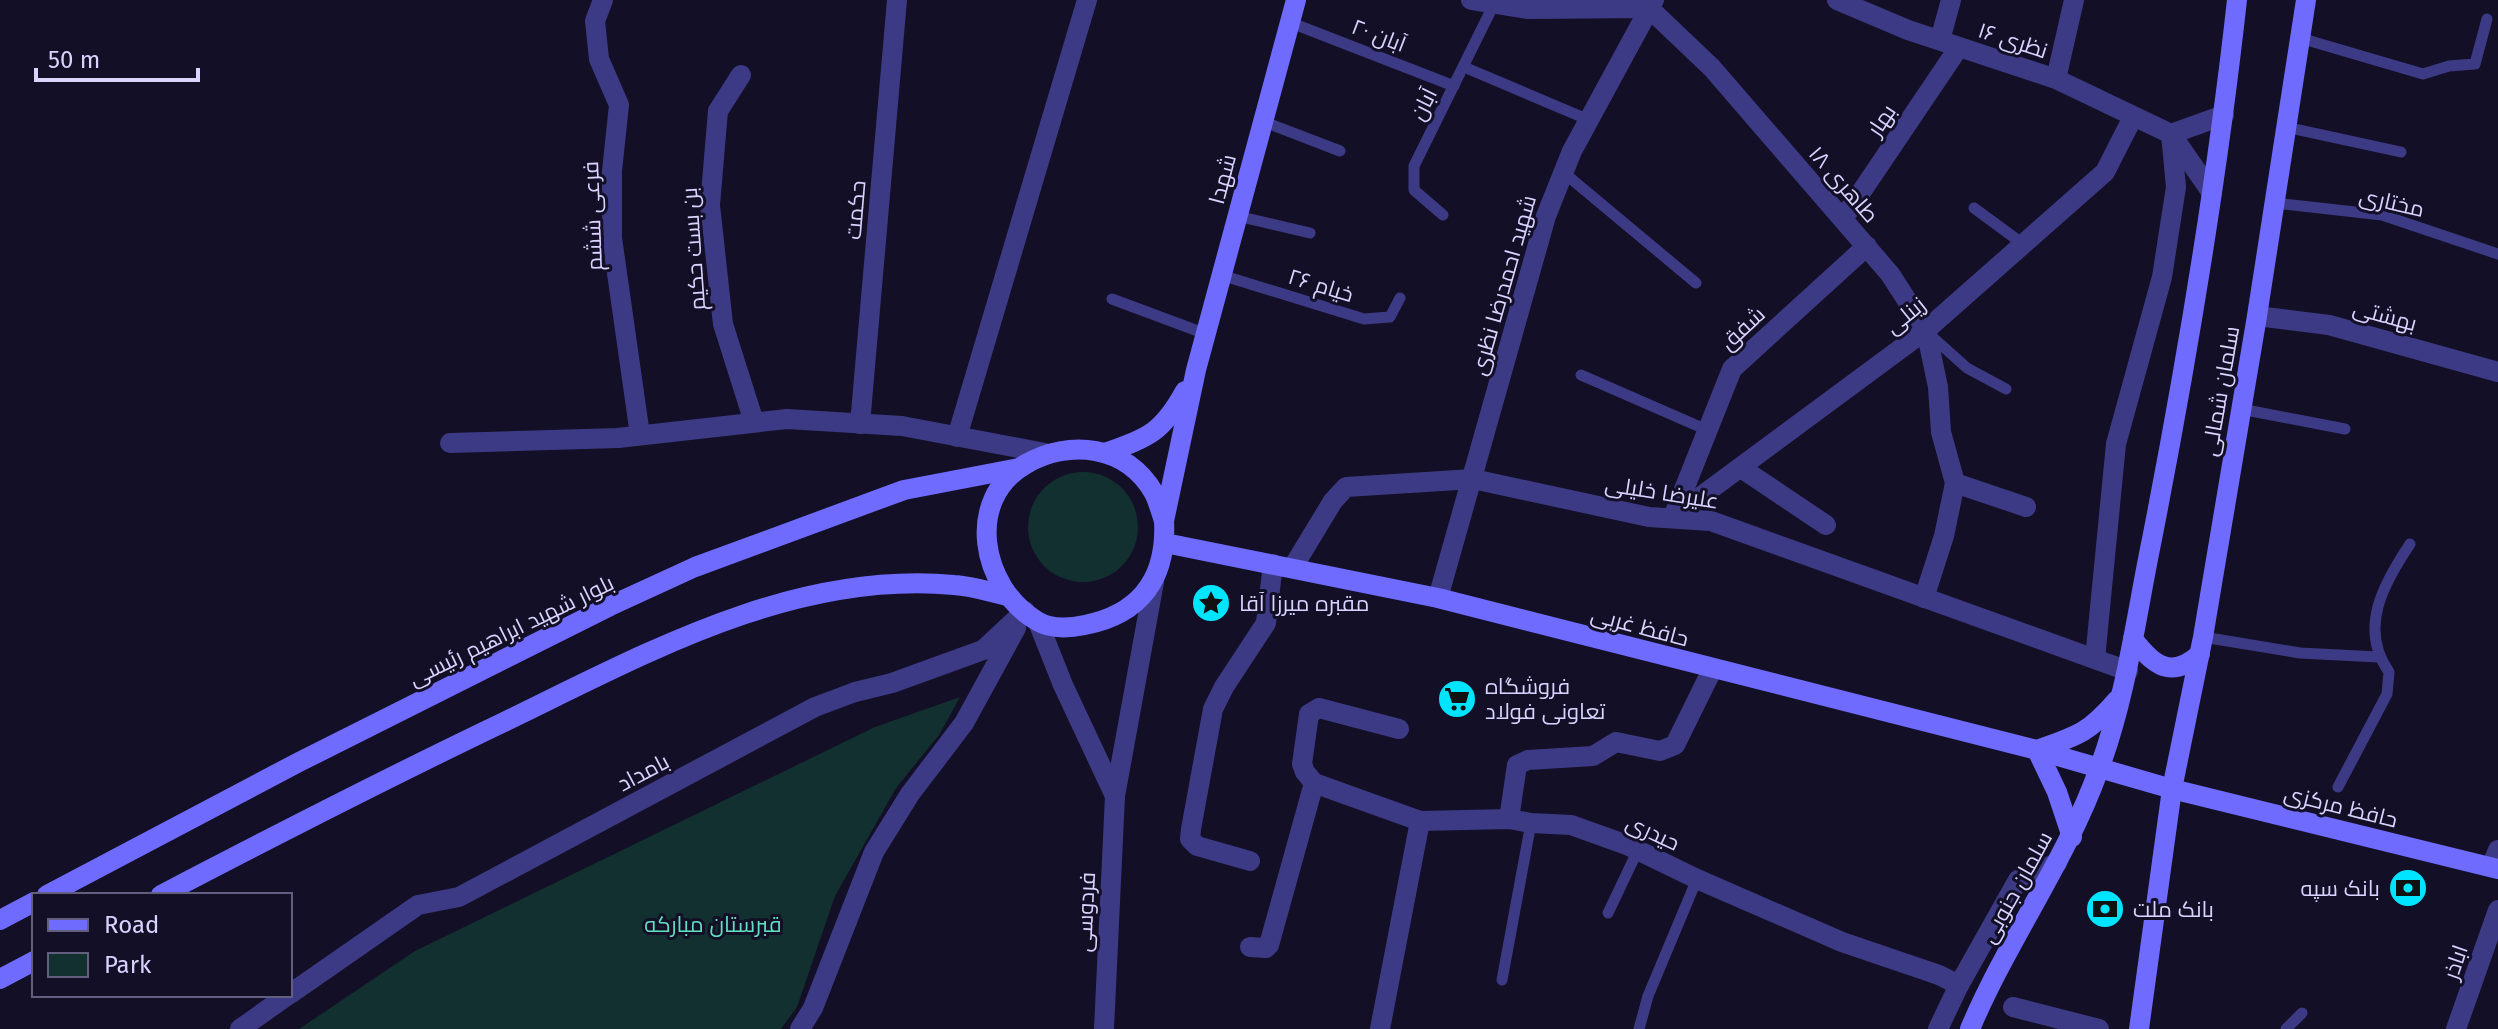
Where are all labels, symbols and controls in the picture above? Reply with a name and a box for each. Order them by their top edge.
street label: آبان ۲۰ [1348,13,1410,58]
street label: نظری ۱۶ [1975,17,2051,64]
scale bar [36,32,198,82]
text: 50 m [48,46,100,74]
street label: آبان [1404,83,1443,125]
street label: بهار [1860,99,1902,143]
street label: طاهری ۱۸ [1803,140,1884,228]
street label: شهدا [1203,151,1242,207]
street label: فرعی ششم [577,161,610,271]
street label: حکمت [839,179,872,241]
street label: مختاری [2357,182,2427,223]
street label: بن بست حکیم [676,186,713,311]
street label: شهید احمدرضا نظری [1465,192,1542,378]
street label: خیام ۲۶ [1284,263,1357,310]
street label: زینلی [1880,291,1931,340]
street label: بهشتی [2350,294,2420,337]
street label: شفق [1714,301,1771,356]
street label: سلمان شمالی [2196,324,2245,458]
street label: علیرضا خلیلی [1603,470,1721,515]
street label: بلوار شهید ابراهیم رئیسی [404,569,619,694]
place icon: مقبره میرزا آقا [1190,582,1232,624]
place label: مقبره میرزا آقا [1239,590,1369,617]
street label: حافظ غربی [1588,600,1692,653]
place label: فروشگاه تعاونی فولاد [1485,673,1605,725]
supermarket icon: فروشگاه تعاونی فولاد [1436,678,1478,720]
street label: بامداد [613,748,674,797]
street label: حافظ مرکزی [2281,779,2401,834]
street label: حیدری [1622,808,1684,857]
street label: سلمان جنوبی [1975,827,2058,948]
bank icon: بانک سپه [2387,867,2429,909]
street label: فردوسی [1070,871,1101,953]
place label: بانک سپه [2301,875,2380,902]
bank icon: بانک ملت [2084,888,2126,930]
legend [32,893,292,997]
place label: بانک ملت [2133,896,2214,923]
text: Road [104,911,159,939]
park label: قبرستان مبارکه [644,911,782,938]
street label: اباذر [2436,941,2474,985]
text: Park [104,951,152,979]

